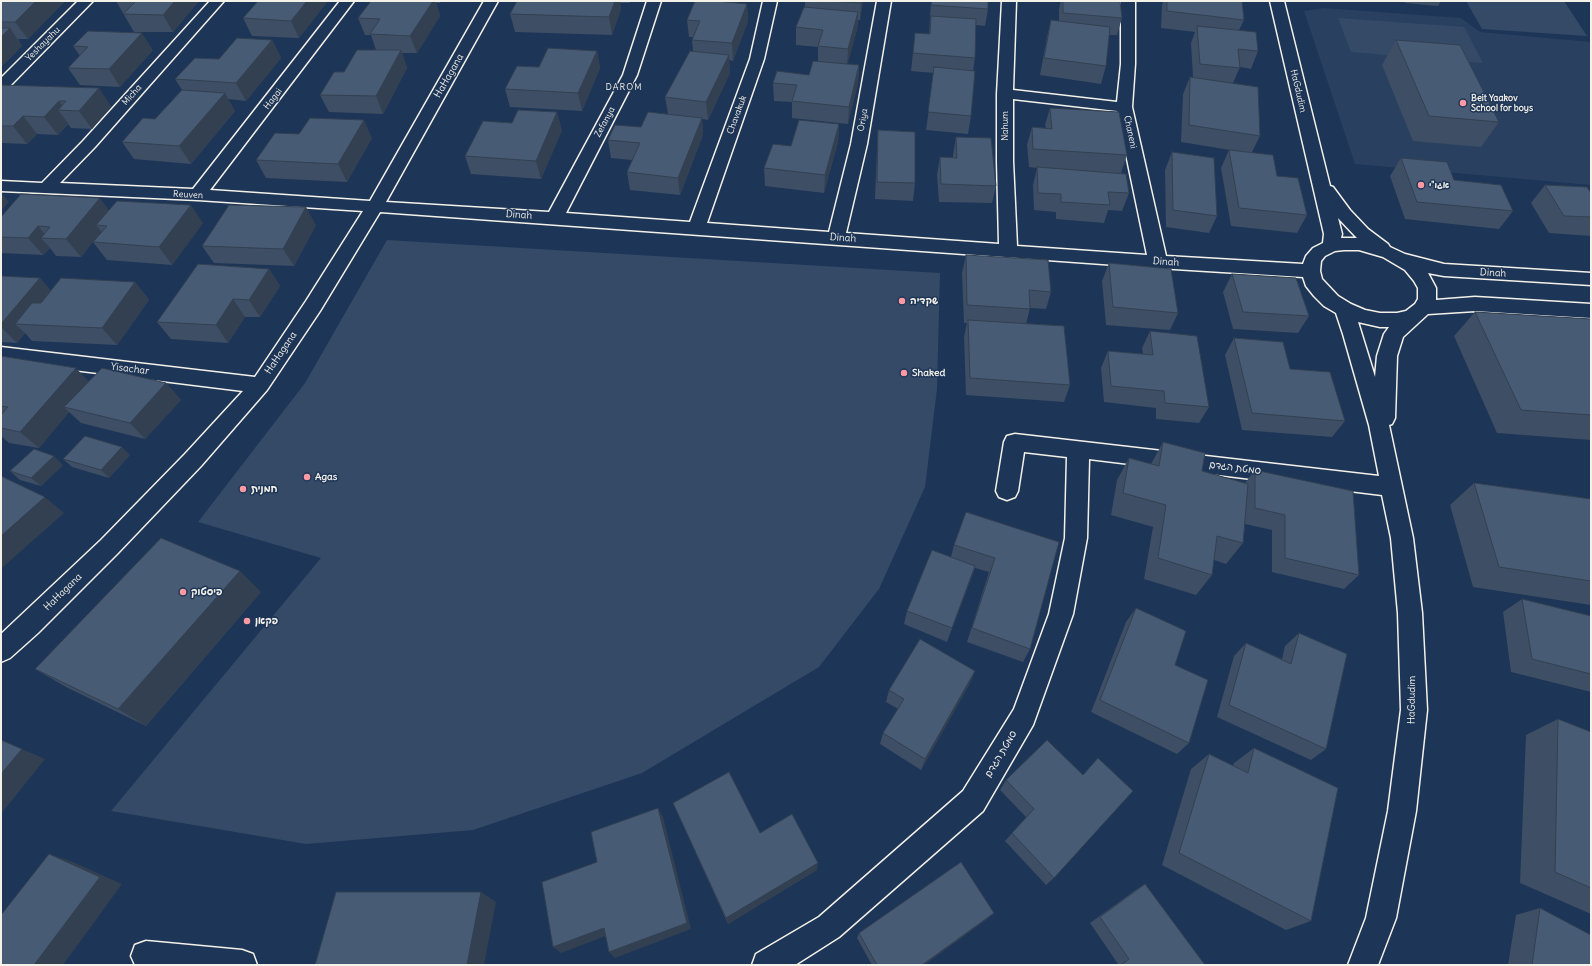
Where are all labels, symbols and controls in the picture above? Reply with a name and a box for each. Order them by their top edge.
street label: Yeshayahu [24,25,62,63]
street label: HaHagana [432,52,466,100]
street label: HaGdudim [1288,68,1308,114]
street label: Micha [120,82,144,108]
district label: DAROM [605,82,643,92]
street label: Hagai [261,86,285,112]
place label: Beit Yaakov School for boys [1471,93,1533,114]
street label: Chavakuk [725,94,749,136]
marker: Beit Yaakov School for boys [1458,98,1468,108]
street label: Zefanya [592,105,618,139]
street label: Oriya [856,108,870,132]
street label: Nahum [1000,111,1010,141]
street label: Chaneni [1121,114,1139,150]
marker: אגו"י [1416,180,1426,190]
place label: אגו"י [1429,180,1449,190]
street label: Reuven [173,189,203,201]
street label: Dinah [505,208,533,222]
street label: Dinah [829,231,857,245]
street label: Dinah [1152,255,1180,269]
street label: Dinah [1479,266,1507,280]
place label: שקדיה [910,295,938,307]
marker: שקדיה [897,296,907,306]
street label: HaHagana [262,330,300,376]
street label: Yisachar [110,361,150,377]
place label: Shaked [912,367,945,379]
marker: Shaked [899,368,909,378]
street label: סמטת הגדם [1208,459,1262,477]
place label: Agas [315,471,337,483]
marker: Agas [302,472,312,482]
place label: חמנית [251,483,278,495]
marker: חמנית [238,484,248,494]
street label: HaHagana [41,571,85,613]
place label: פיסטוק [191,586,222,598]
marker: פיסטוק [178,587,188,597]
place label: פקאן [255,615,278,627]
marker: פקאן [242,616,252,626]
street label: HaGdudim [1406,676,1418,724]
street label: סמטת הגדם [982,728,1020,780]

